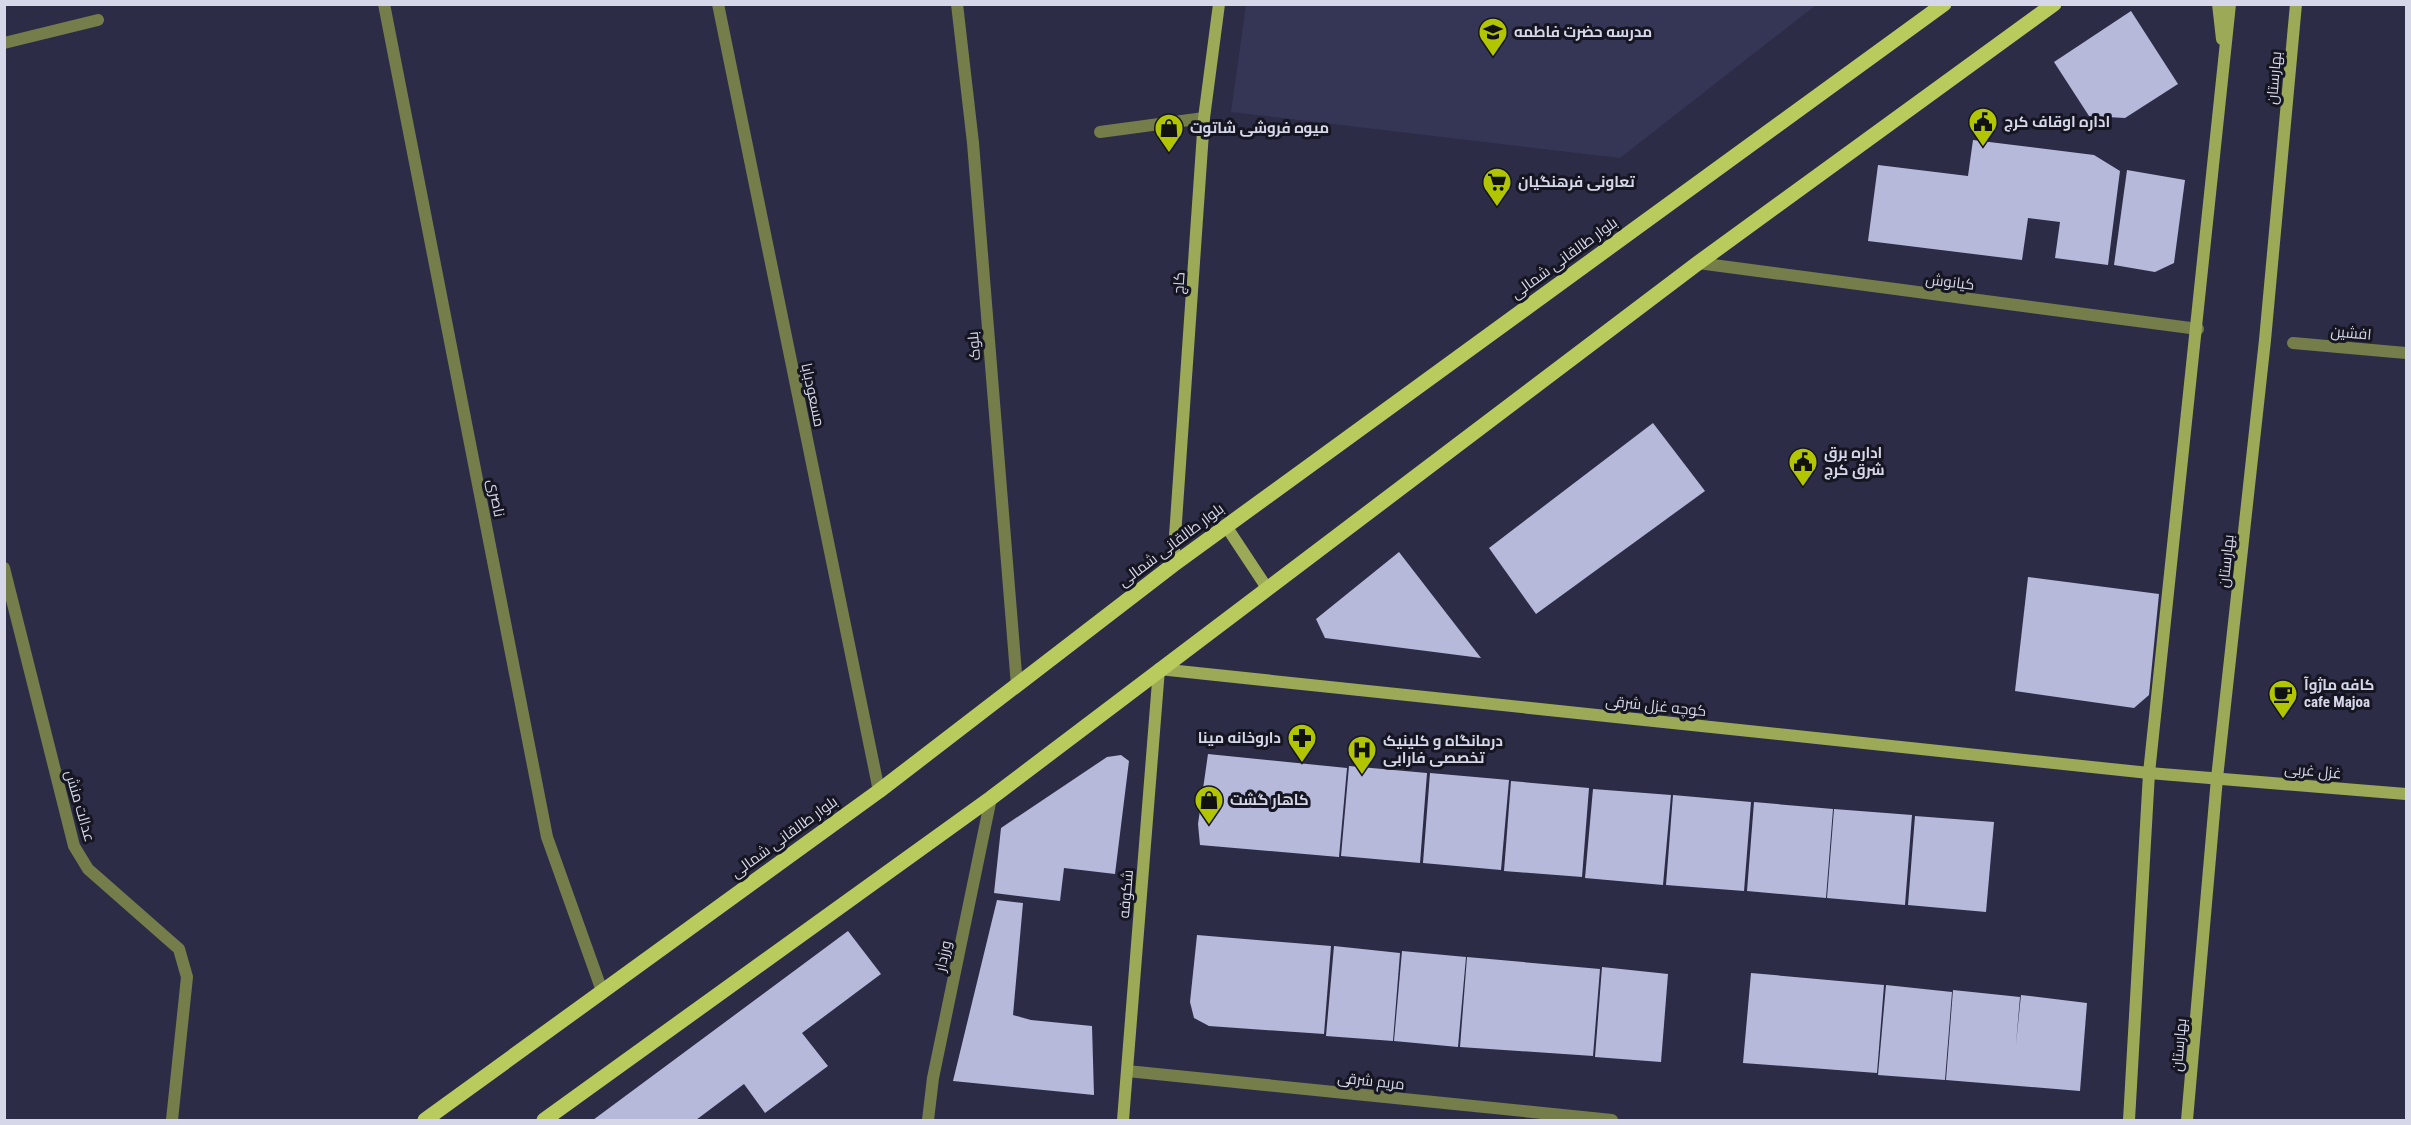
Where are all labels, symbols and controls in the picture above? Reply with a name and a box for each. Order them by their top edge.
school or university icon: مدرسه حضرت فاطمه [1477,16,1509,58]
place label: مدرسه حضرت فاطمه [1514,23,1652,41]
street label: بهارستان [2263,51,2286,106]
public building icon: اداره اوقاف کرج [1967,106,1999,148]
shop icon: میوه فروشی شاتوت [1153,112,1185,154]
place label: اداره اوقاف کرج [2004,113,2110,132]
place label: میوه فروشی شاتوت [1190,119,1329,137]
supermarket icon: تعاونی فرهنگیان [1481,166,1513,208]
place label: تعاونی فرهنگیان [1518,173,1635,191]
street label: بلوار طالقانی شمالی [1507,213,1621,304]
street label: کیانوش [1924,270,1975,295]
street label: کاج [1169,271,1191,295]
street label: افشین [2330,322,2372,345]
street label: بلوک [964,331,984,361]
street label: مسعودبابا [797,361,829,429]
place label: اداره برق شرق کرج [1824,444,1885,480]
public building icon: اداره برق شرق کرج [1787,446,1819,488]
street label: ناصری [483,478,508,519]
street label: بلوار طالقانی شمالی [1115,499,1228,591]
street label: بهارستان [2214,533,2239,589]
place label: کافه ماژوآ cafe Majoa [2303,676,2374,711]
cafe icon: کافه ماژوآ cafe Majoa [2267,678,2299,720]
street label: کوچه غزل شرقی [1605,692,1707,721]
pharmacy icon: داروخانه مینا [1286,722,1318,764]
place label: داروخانه مینا [1198,729,1281,747]
place label: درمانگاه و کلینیک تخصصی فارابی [1383,732,1503,767]
hospital icon: درمانگاه و کلینیک تخصصی فارابی [1346,734,1378,776]
street label: غزل غربی [2284,760,2342,783]
street label: عدالت منش [60,768,99,844]
shop icon: کاهار گشت [1193,784,1225,826]
place label: کاهار گشت [1230,791,1309,809]
street label: بلوار طالقانی شمالی [727,792,841,883]
street label: شکوفه [1115,869,1137,919]
street label: ورزدار [931,939,955,974]
street label: بهارستان [2168,1018,2191,1073]
street label: مریم شرقی [1336,1069,1406,1094]

